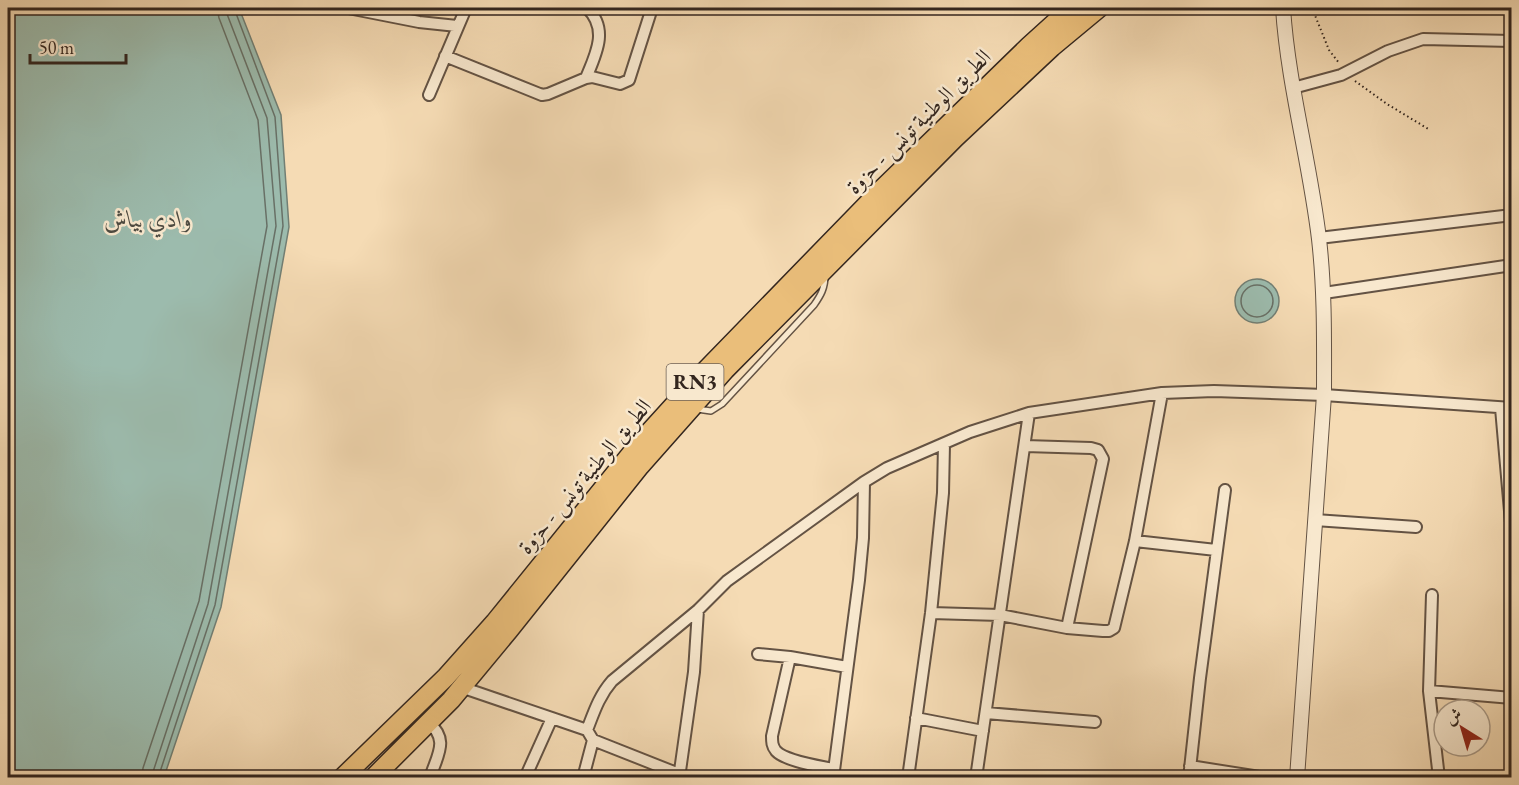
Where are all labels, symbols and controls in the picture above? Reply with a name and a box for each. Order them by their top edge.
scale bar [30,27,126,65]
text: 50 m [39,36,74,59]
street label: الطريق الوطنية تونس - حزوة [840,43,998,201]
water label: وادي بياش [104,203,192,238]
road number: RN3 [666,364,724,400]
street label: الطريق الوطنية تونس - حزوة [511,393,659,561]
north arrow [1432,698,1492,758]
text: ش [1441,703,1466,730]

